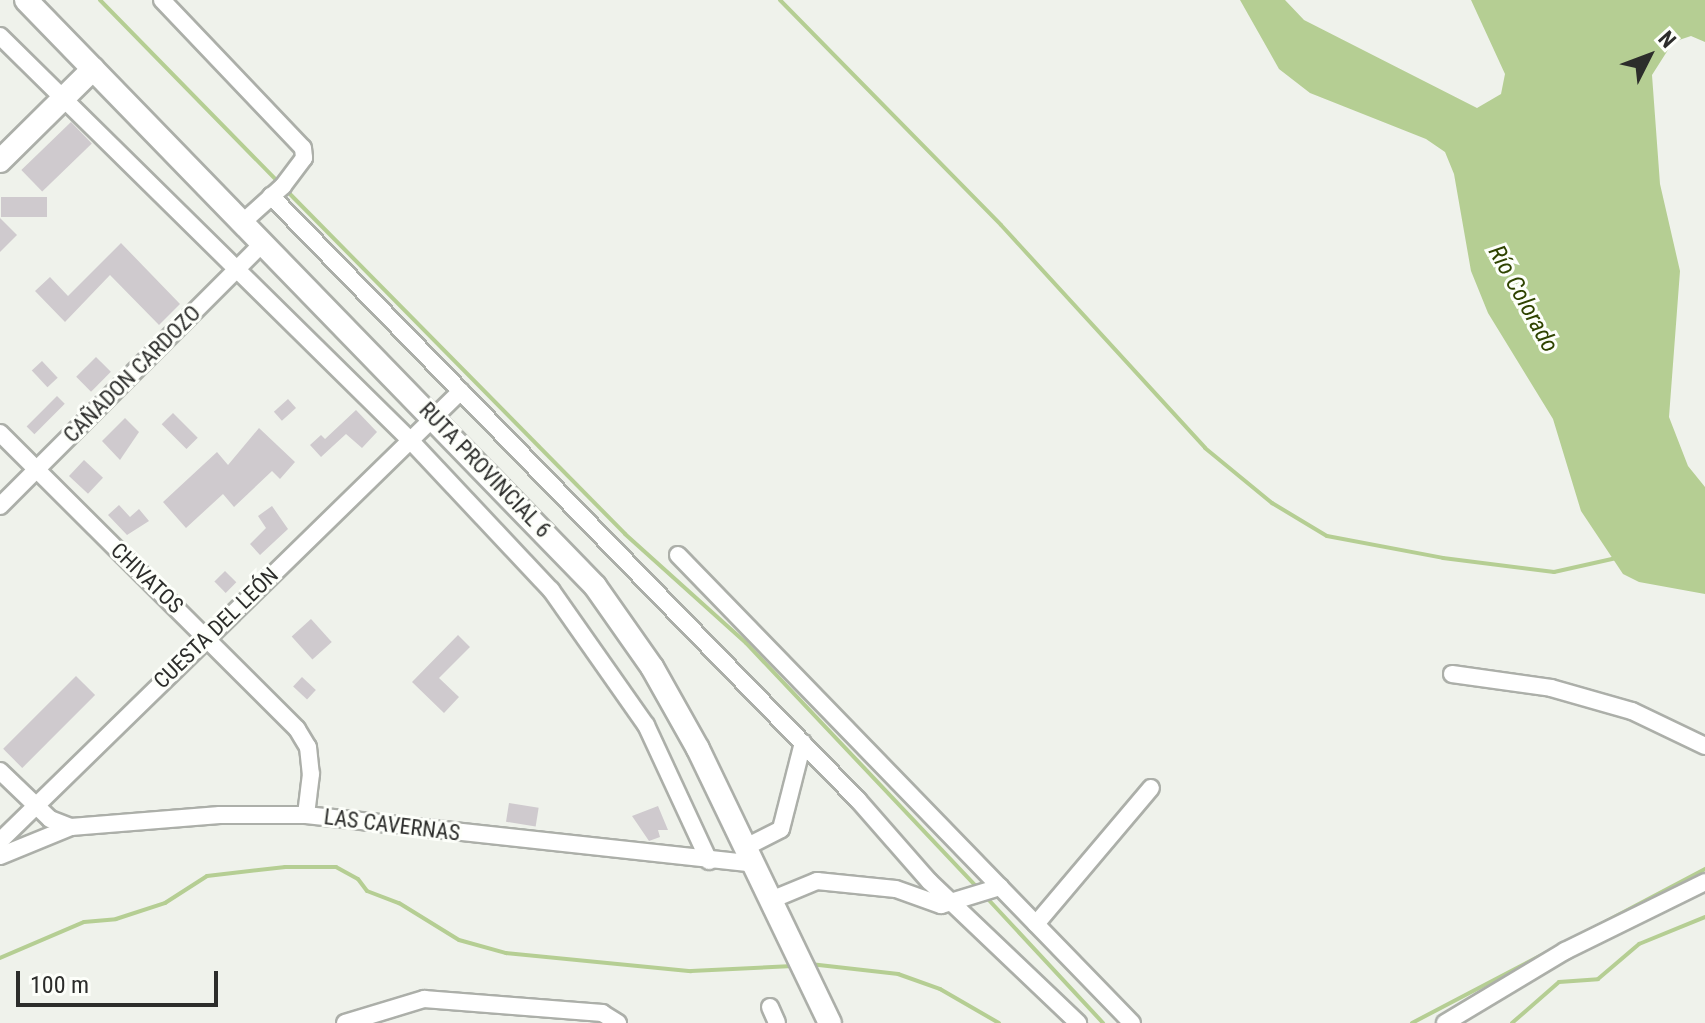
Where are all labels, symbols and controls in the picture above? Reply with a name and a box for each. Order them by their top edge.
north arrow [1609,16,1689,96]
text: N [1653,26,1681,53]
water label: Río Colorado [1482,240,1564,358]
street label: CAÑADON CARDOZO [58,300,206,448]
street label: RUTA PROVINCIAL 6 [414,397,556,543]
street label: CHIVATOS [105,537,189,619]
street label: CUESTA DEL LEÓN [148,562,284,694]
street label: LAS CAVERNAS [322,804,462,846]
scale bar [20,955,222,1005]
text: 100 m [30,971,89,999]

